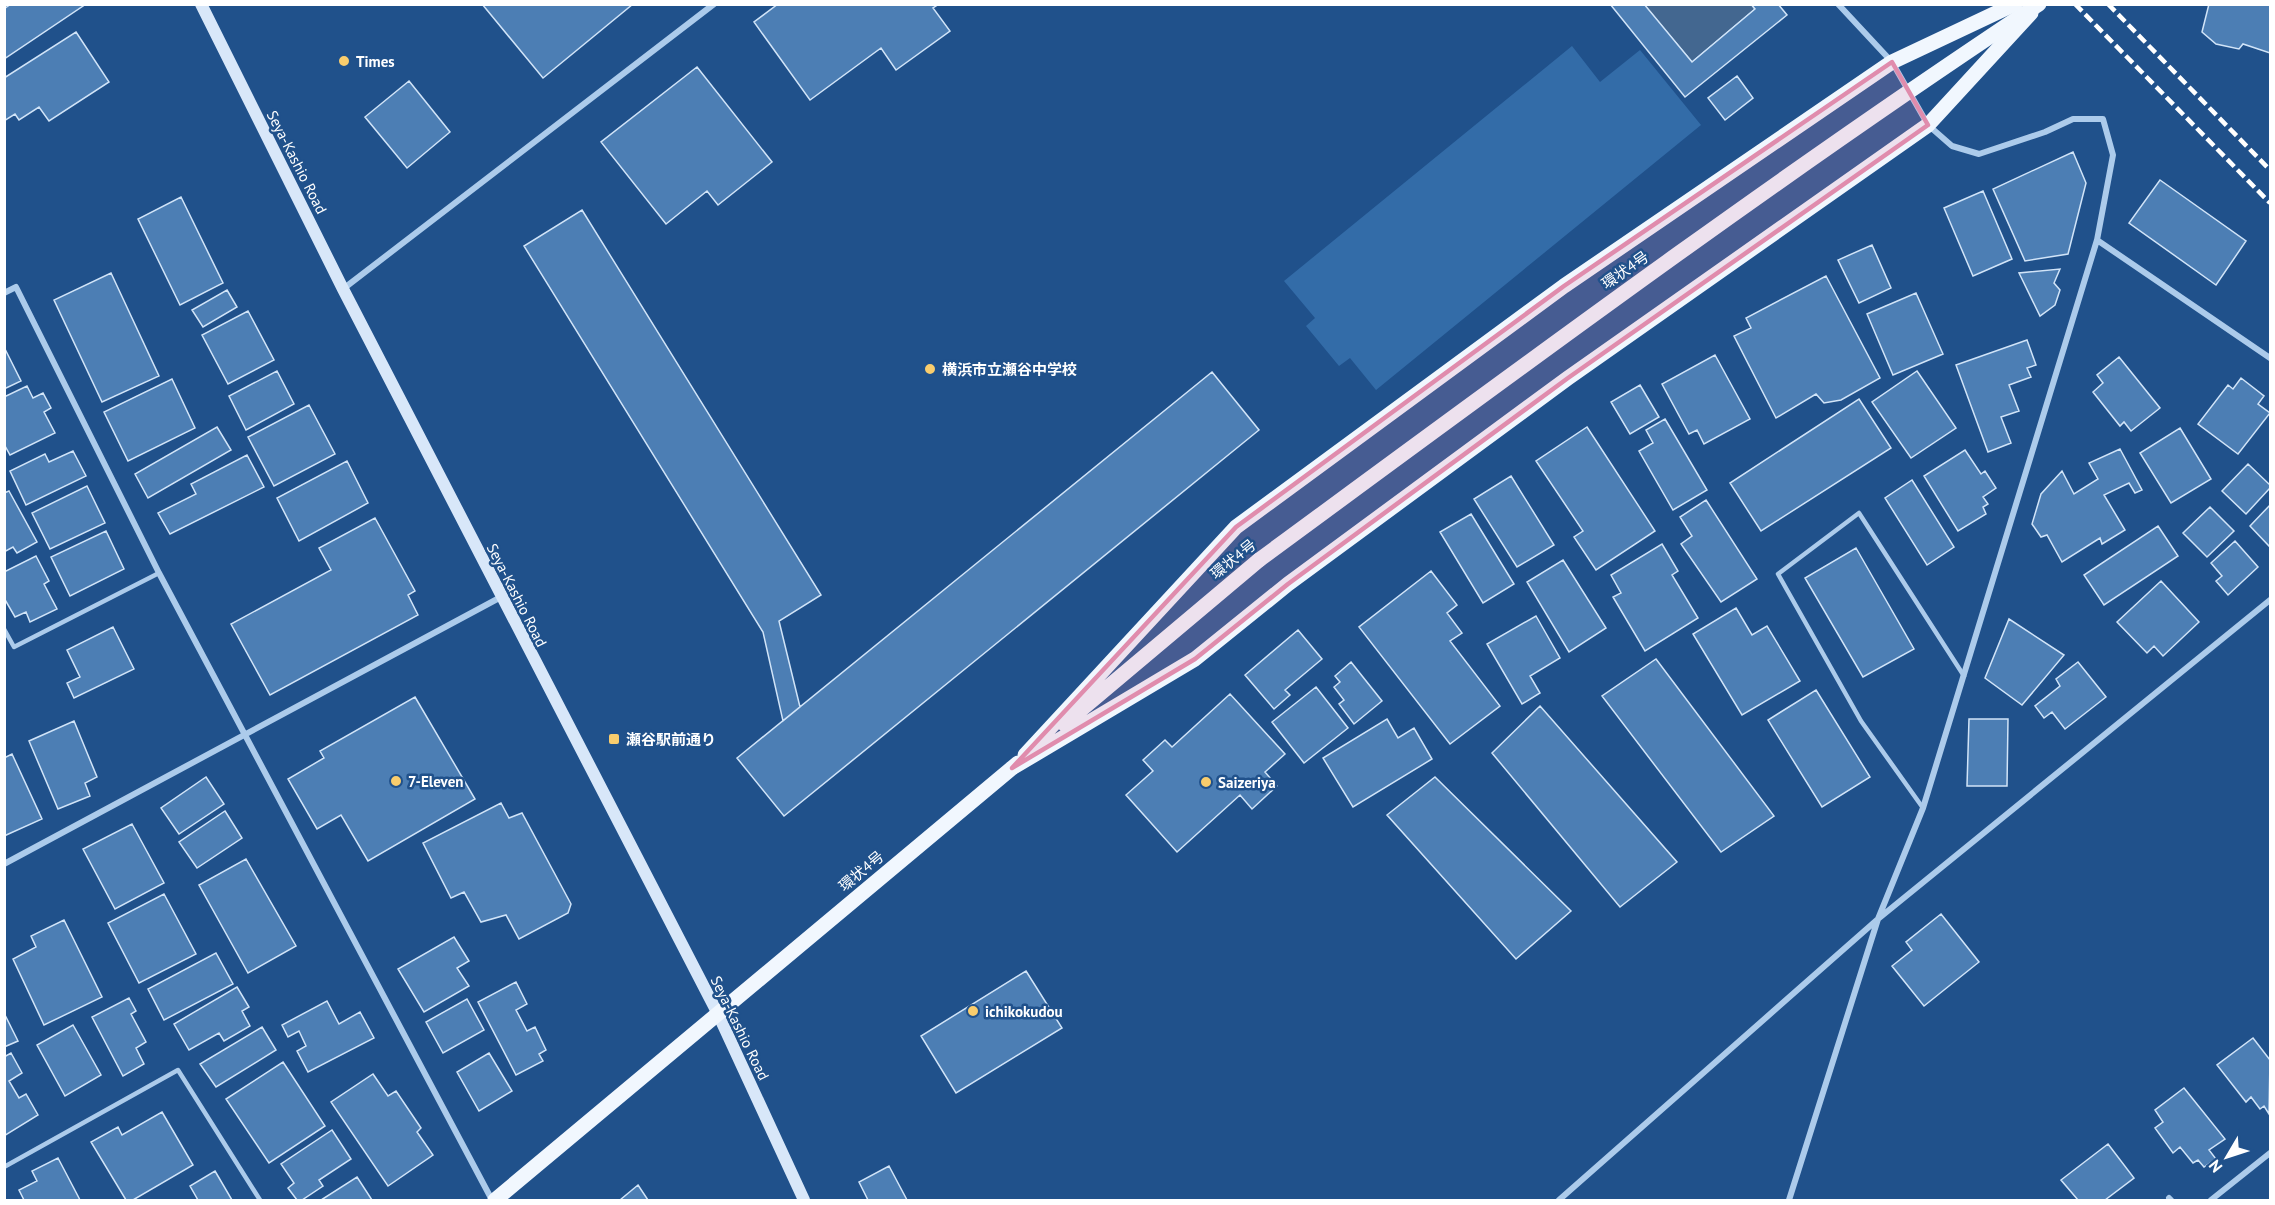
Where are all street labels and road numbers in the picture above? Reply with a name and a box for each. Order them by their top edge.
street label: Seya-Kashio Road [263,107,331,217]
street label: 環状4号 [1598,247,1652,293]
street label: 環状4号 [1206,535,1260,583]
street label: Seya-Kashio Road [483,540,551,650]
street label: 環状4号 [835,847,887,895]
street label: Seya-Kashio Road [707,973,773,1083]

